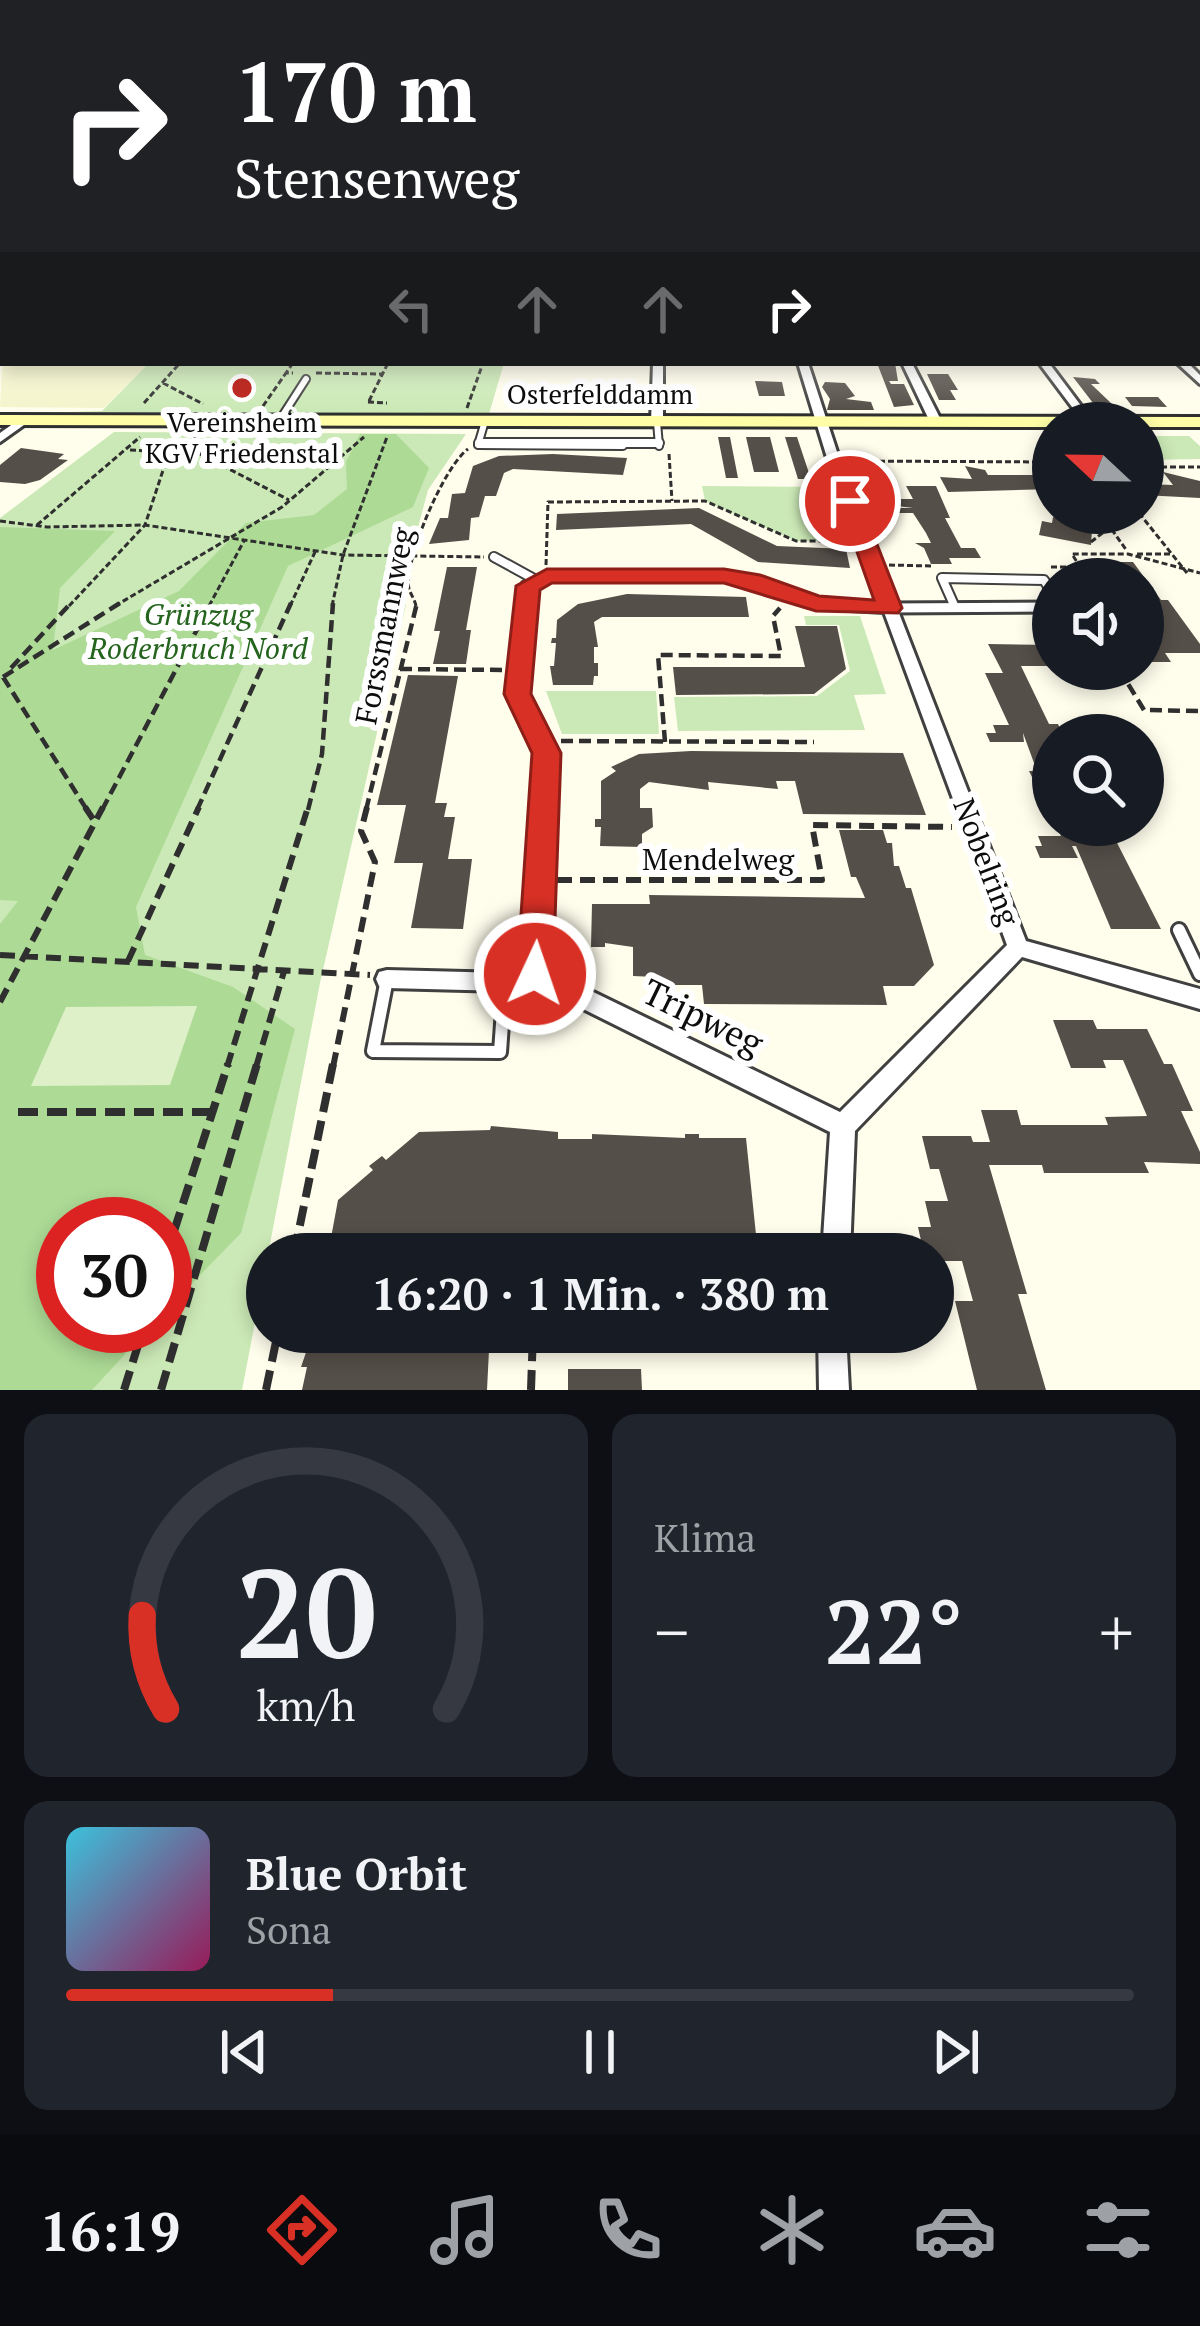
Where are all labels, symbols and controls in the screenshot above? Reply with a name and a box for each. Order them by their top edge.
text: 170 m [234,35,477,146]
icon: right [36,48,192,204]
text: Stensenweg [234,142,519,213]
icon: left [378,276,444,342]
icon: ahead [504,276,570,342]
icon: ahead [630,276,696,342]
icon: right [756,276,822,342]
marker: Vereinsheim KGV Friedenstal [229,375,255,401]
street label: Osterfelddamm [507,376,693,412]
north arrow [1032,402,1164,534]
map controls [1032,402,1164,846]
place label: Vereinsheim KGV Friedenstal [145,404,339,471]
pin [799,450,901,552]
icon: arrive [817,468,883,534]
street label: Forssmannweg [345,523,423,728]
button: sound [1032,558,1164,690]
park label: Grünzug Roderbruch Nord [87,594,309,668]
button: search [1032,714,1164,846]
street label: Nobelring [944,792,1030,932]
street label: Mendelweg [642,839,795,879]
position arrow [472,911,598,1037]
street label: Tripweg [635,967,772,1066]
speed limit sign: 30 [36,1197,192,1353]
text: 16:20 · 1 Min. · 380 m [371,1263,829,1323]
text: Klima [654,1511,756,1563]
text: 20 [235,1528,377,1694]
text: 22° [825,1570,963,1690]
text: − [654,1587,689,1675]
text: + [1099,1587,1134,1675]
text: km/h [256,1675,356,1732]
text: Blue Orbit [246,1843,467,1903]
text: Sona [246,1903,331,1955]
icon: previous [211,2019,277,2085]
icon: pause [567,2019,633,2085]
icon: next [923,2019,989,2085]
icon: directions [260,2188,344,2272]
icon: music [423,2188,507,2272]
icon: phone [586,2188,670,2272]
icon: climate [750,2188,834,2272]
icon: car [913,2188,997,2272]
icon: filters [1076,2188,1160,2272]
text: 16:19 [40,2195,180,2266]

